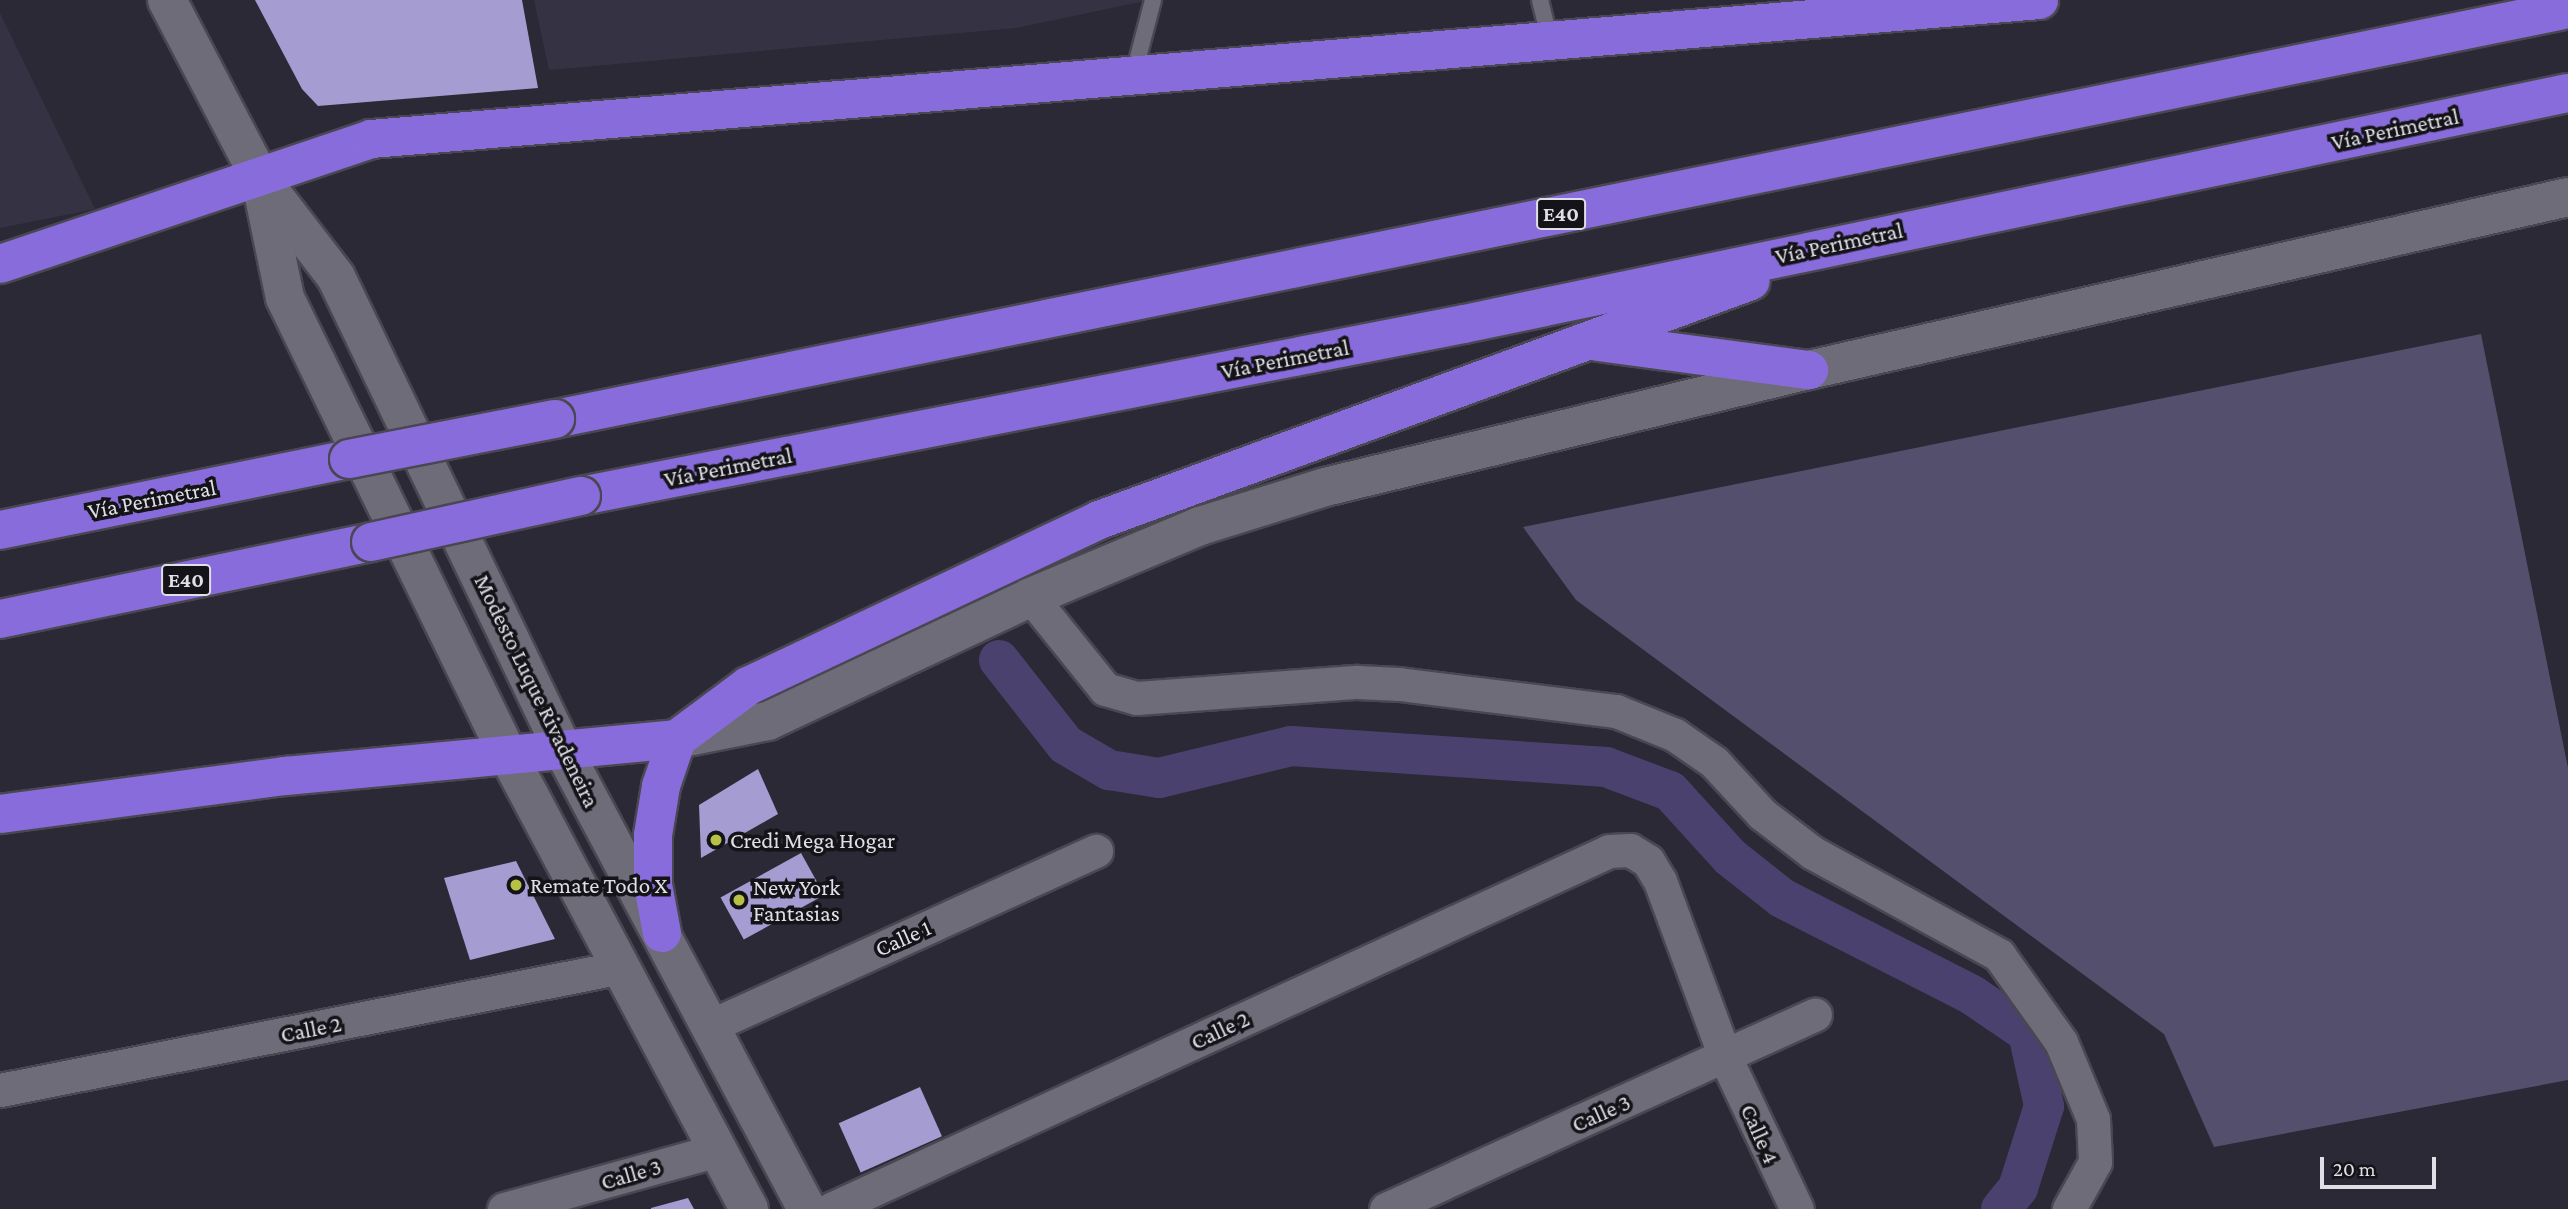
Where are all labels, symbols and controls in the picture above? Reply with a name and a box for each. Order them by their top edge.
street label: Vía Perimetral [2329,102,2461,156]
road number: E40 [1535,196,1587,232]
street label: Vía Perimetral [1773,216,1905,270]
street label: Vía Perimetral [1219,333,1351,385]
street label: Vía Perimetral [662,441,794,493]
street label: Vía Perimetral [86,473,218,525]
road number: E40 [160,562,212,598]
street label: Modesto Luque Rivadeneira [469,570,605,812]
place label: Credi Mega Hogar [730,826,895,854]
marker: Credi Mega Hogar [708,832,724,848]
place label: Remate Todo X [530,871,668,899]
place label: New York Fantasias [753,873,840,927]
marker: Remate Todo X [508,877,524,893]
marker: New York Fantasias [731,892,747,908]
street label: Calle 1 [871,914,935,962]
street label: Calle 2 [1186,1004,1254,1056]
street label: Calle 2 [278,1010,344,1048]
street label: Calle 3 [1567,1088,1635,1138]
street label: Calle 4 [1735,1100,1785,1168]
scale bar [2323,1142,2438,1186]
street label: Calle 3 [598,1152,664,1196]
text: 20 m [2333,1157,2376,1181]

